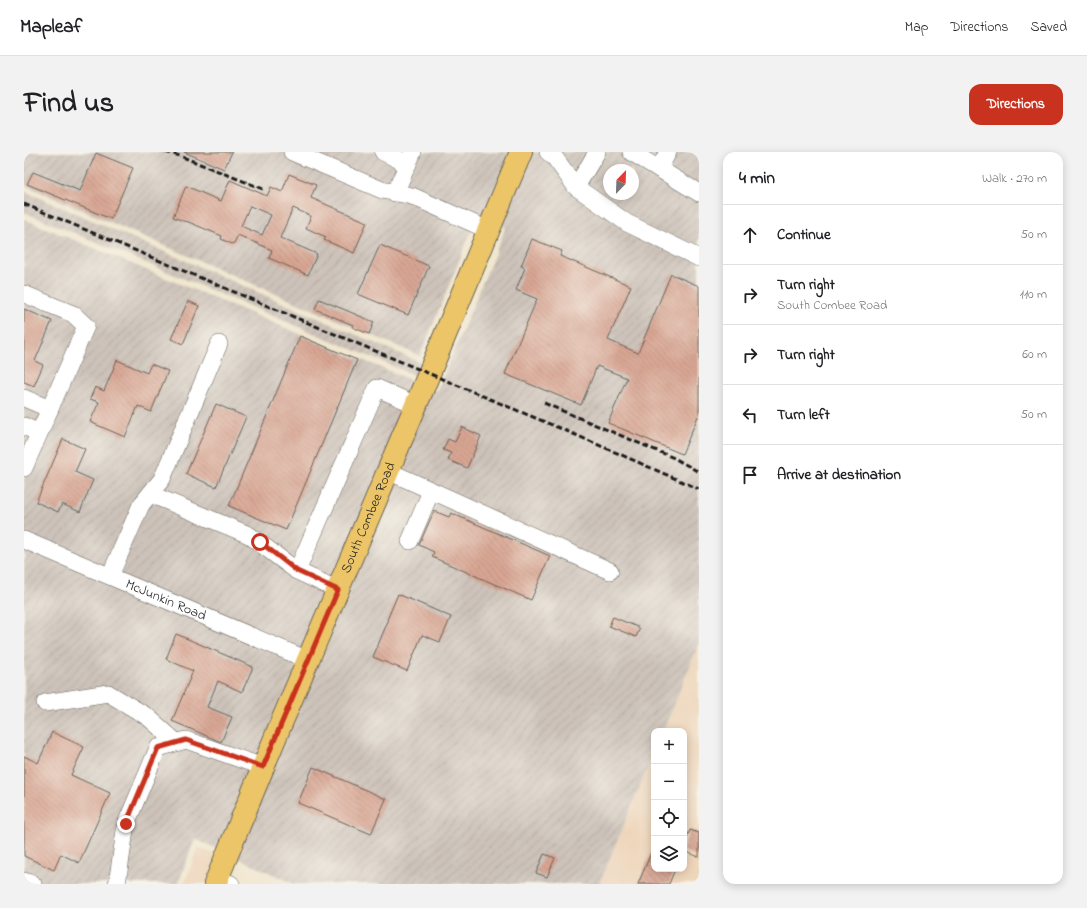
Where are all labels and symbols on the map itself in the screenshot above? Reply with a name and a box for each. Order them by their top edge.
north arrow [603,164,639,200]
street label: South Combee Road [335,459,401,577]
route start [251,533,269,551]
street label: McJunkin Road [122,574,210,626]
route end [117,815,135,833]

